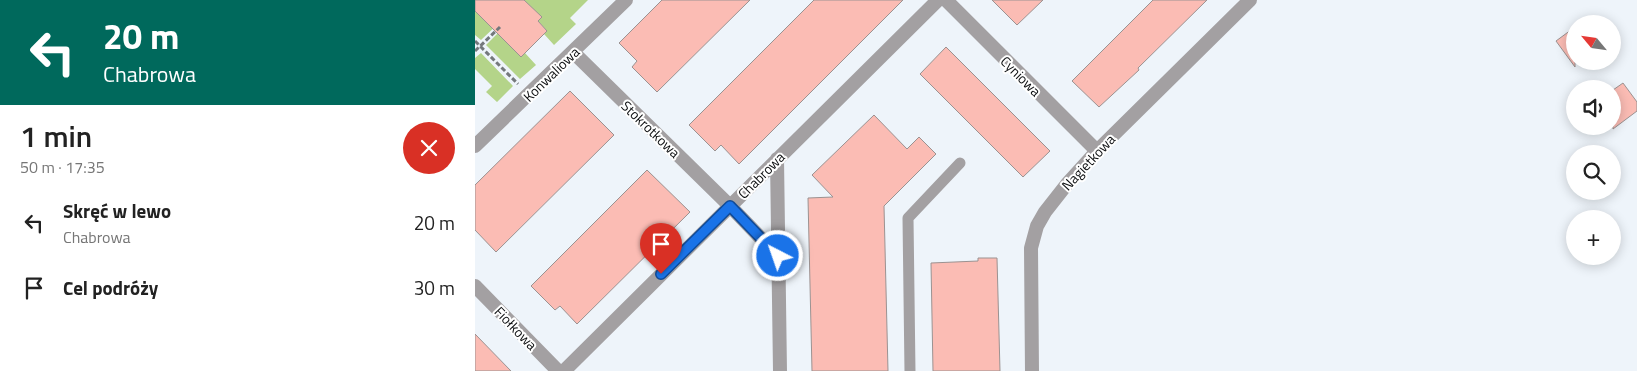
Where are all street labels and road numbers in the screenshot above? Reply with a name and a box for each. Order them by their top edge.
street label: Konwaliowa [518,42,584,106]
street label: Cyniowa [996,51,1046,101]
street label: Stokrotkowa [617,95,685,163]
street label: Nagietkowa [1056,129,1120,195]
street label: Chabrowa [733,147,789,203]
street label: Fiołkowa [490,301,542,355]

